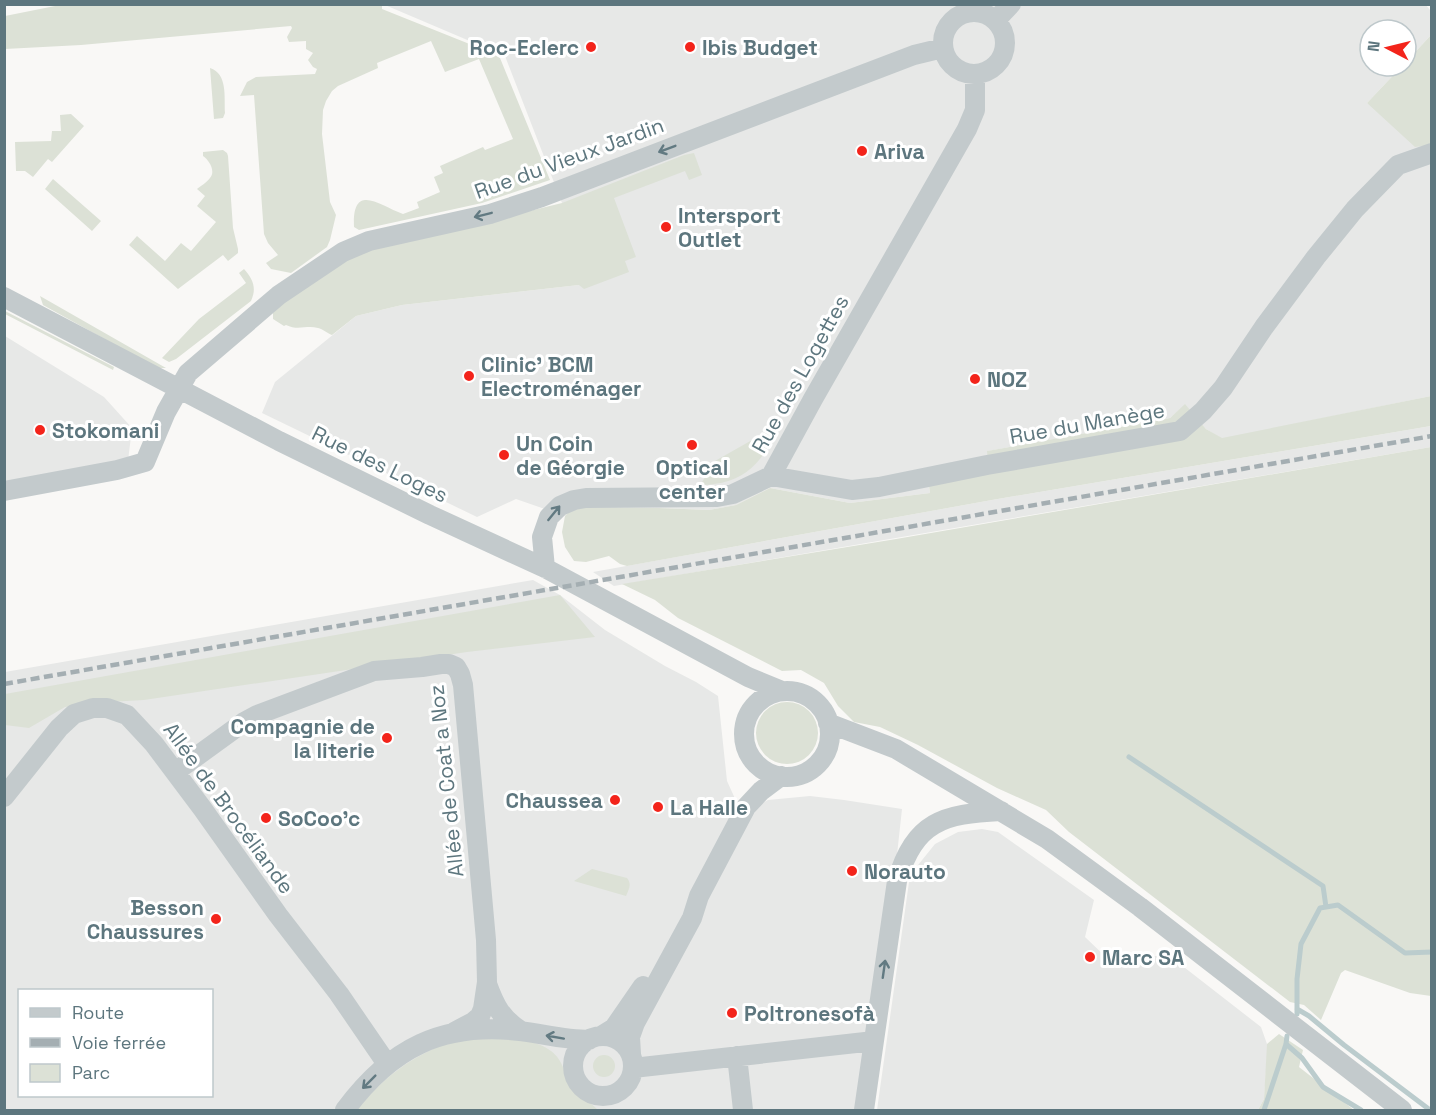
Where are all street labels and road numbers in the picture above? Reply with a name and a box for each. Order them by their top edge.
street label: Rue du Vieux Jardin [471,111,667,205]
street label: Rue des Logettes [745,290,855,458]
street label: Rue du Manège [1007,396,1167,450]
street label: Rue des Loges [308,419,452,509]
street label: Allée de Coat a Noz [422,684,470,878]
street label: Allée de Brocéliande [158,717,300,899]

